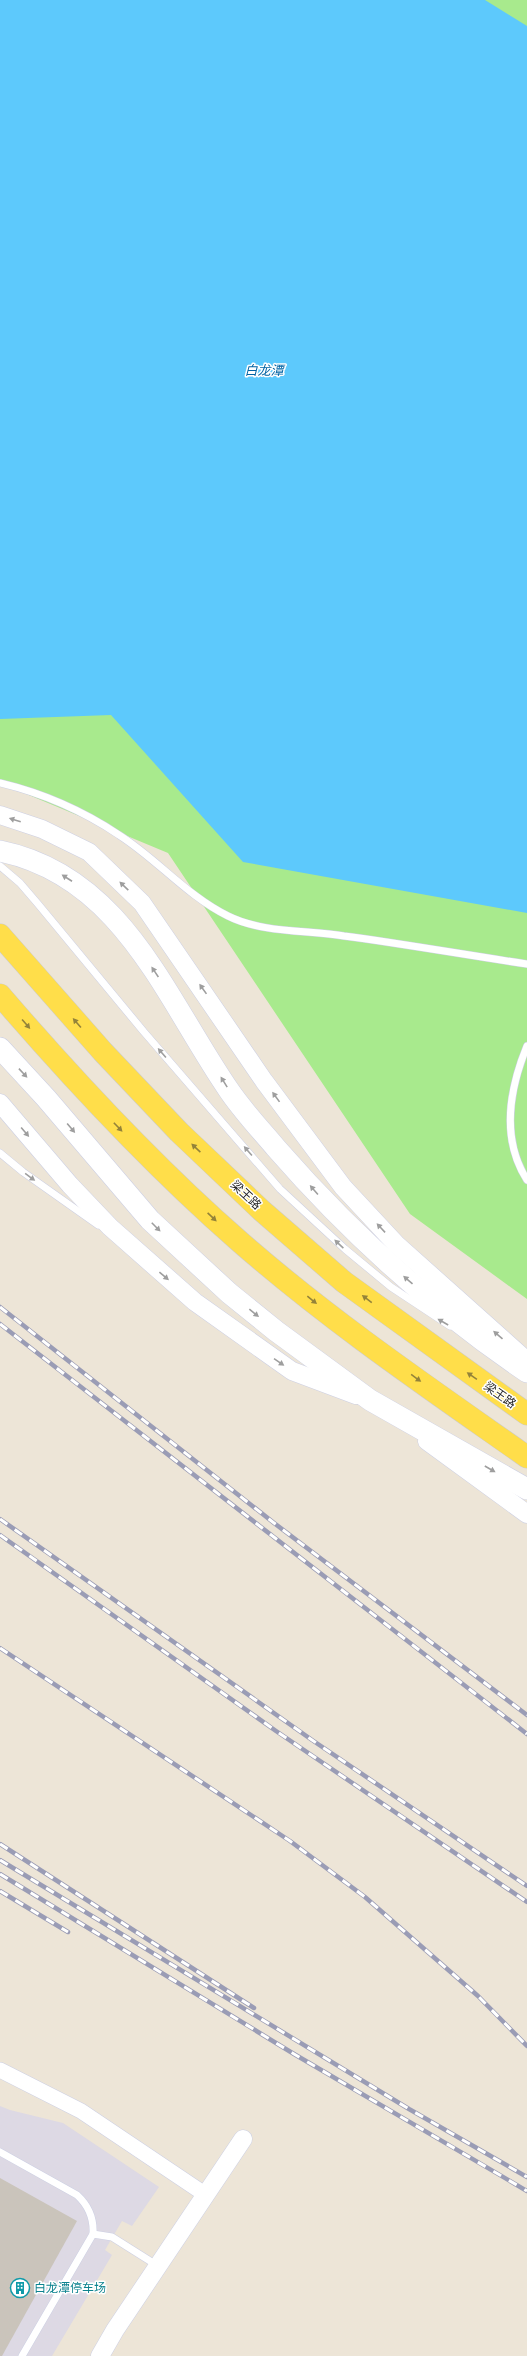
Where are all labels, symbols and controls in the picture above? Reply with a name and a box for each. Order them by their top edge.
water label: 白龙潭 [244,362,285,378]
one-way arrow [8,817,20,823]
one-way arrow [62,874,72,882]
one-way arrow [119,881,129,891]
one-way arrow [151,967,159,978]
one-way arrow [199,984,207,994]
one-way arrow [73,1018,82,1028]
one-way arrow [21,1019,30,1030]
one-way arrow [158,1048,167,1059]
one-way arrow [18,1068,28,1078]
one-way arrow [220,1077,228,1088]
one-way arrow [272,1091,280,1102]
one-way arrow [114,1122,123,1132]
one-way arrow [67,1123,76,1134]
one-way arrow [21,1127,30,1138]
one-way arrow [191,1144,201,1153]
one-way arrow [243,1146,253,1156]
one-way arrow [25,1173,36,1182]
street label: 梁王路 [229,1177,265,1212]
one-way arrow [309,1185,318,1196]
one-way arrow [207,1212,217,1221]
one-way arrow [151,1222,161,1232]
one-way arrow [376,1223,386,1233]
one-way arrow [334,1239,344,1248]
one-way arrow [159,1271,169,1280]
one-way arrow [403,1275,413,1284]
one-way arrow [362,1295,373,1303]
one-way arrow [306,1296,317,1305]
one-way arrow [248,1308,259,1317]
one-way arrow [437,1319,448,1326]
one-way arrow [493,1331,502,1340]
one-way arrow [274,1358,284,1366]
one-way arrow [467,1372,477,1380]
one-way arrow [410,1374,421,1382]
street label: 梁王路 [482,1378,519,1410]
one-way arrow [485,1465,496,1472]
building icon: 白龙潭停车场 [9,2277,31,2299]
place label: 白龙潭停车场 [34,2280,106,2294]

